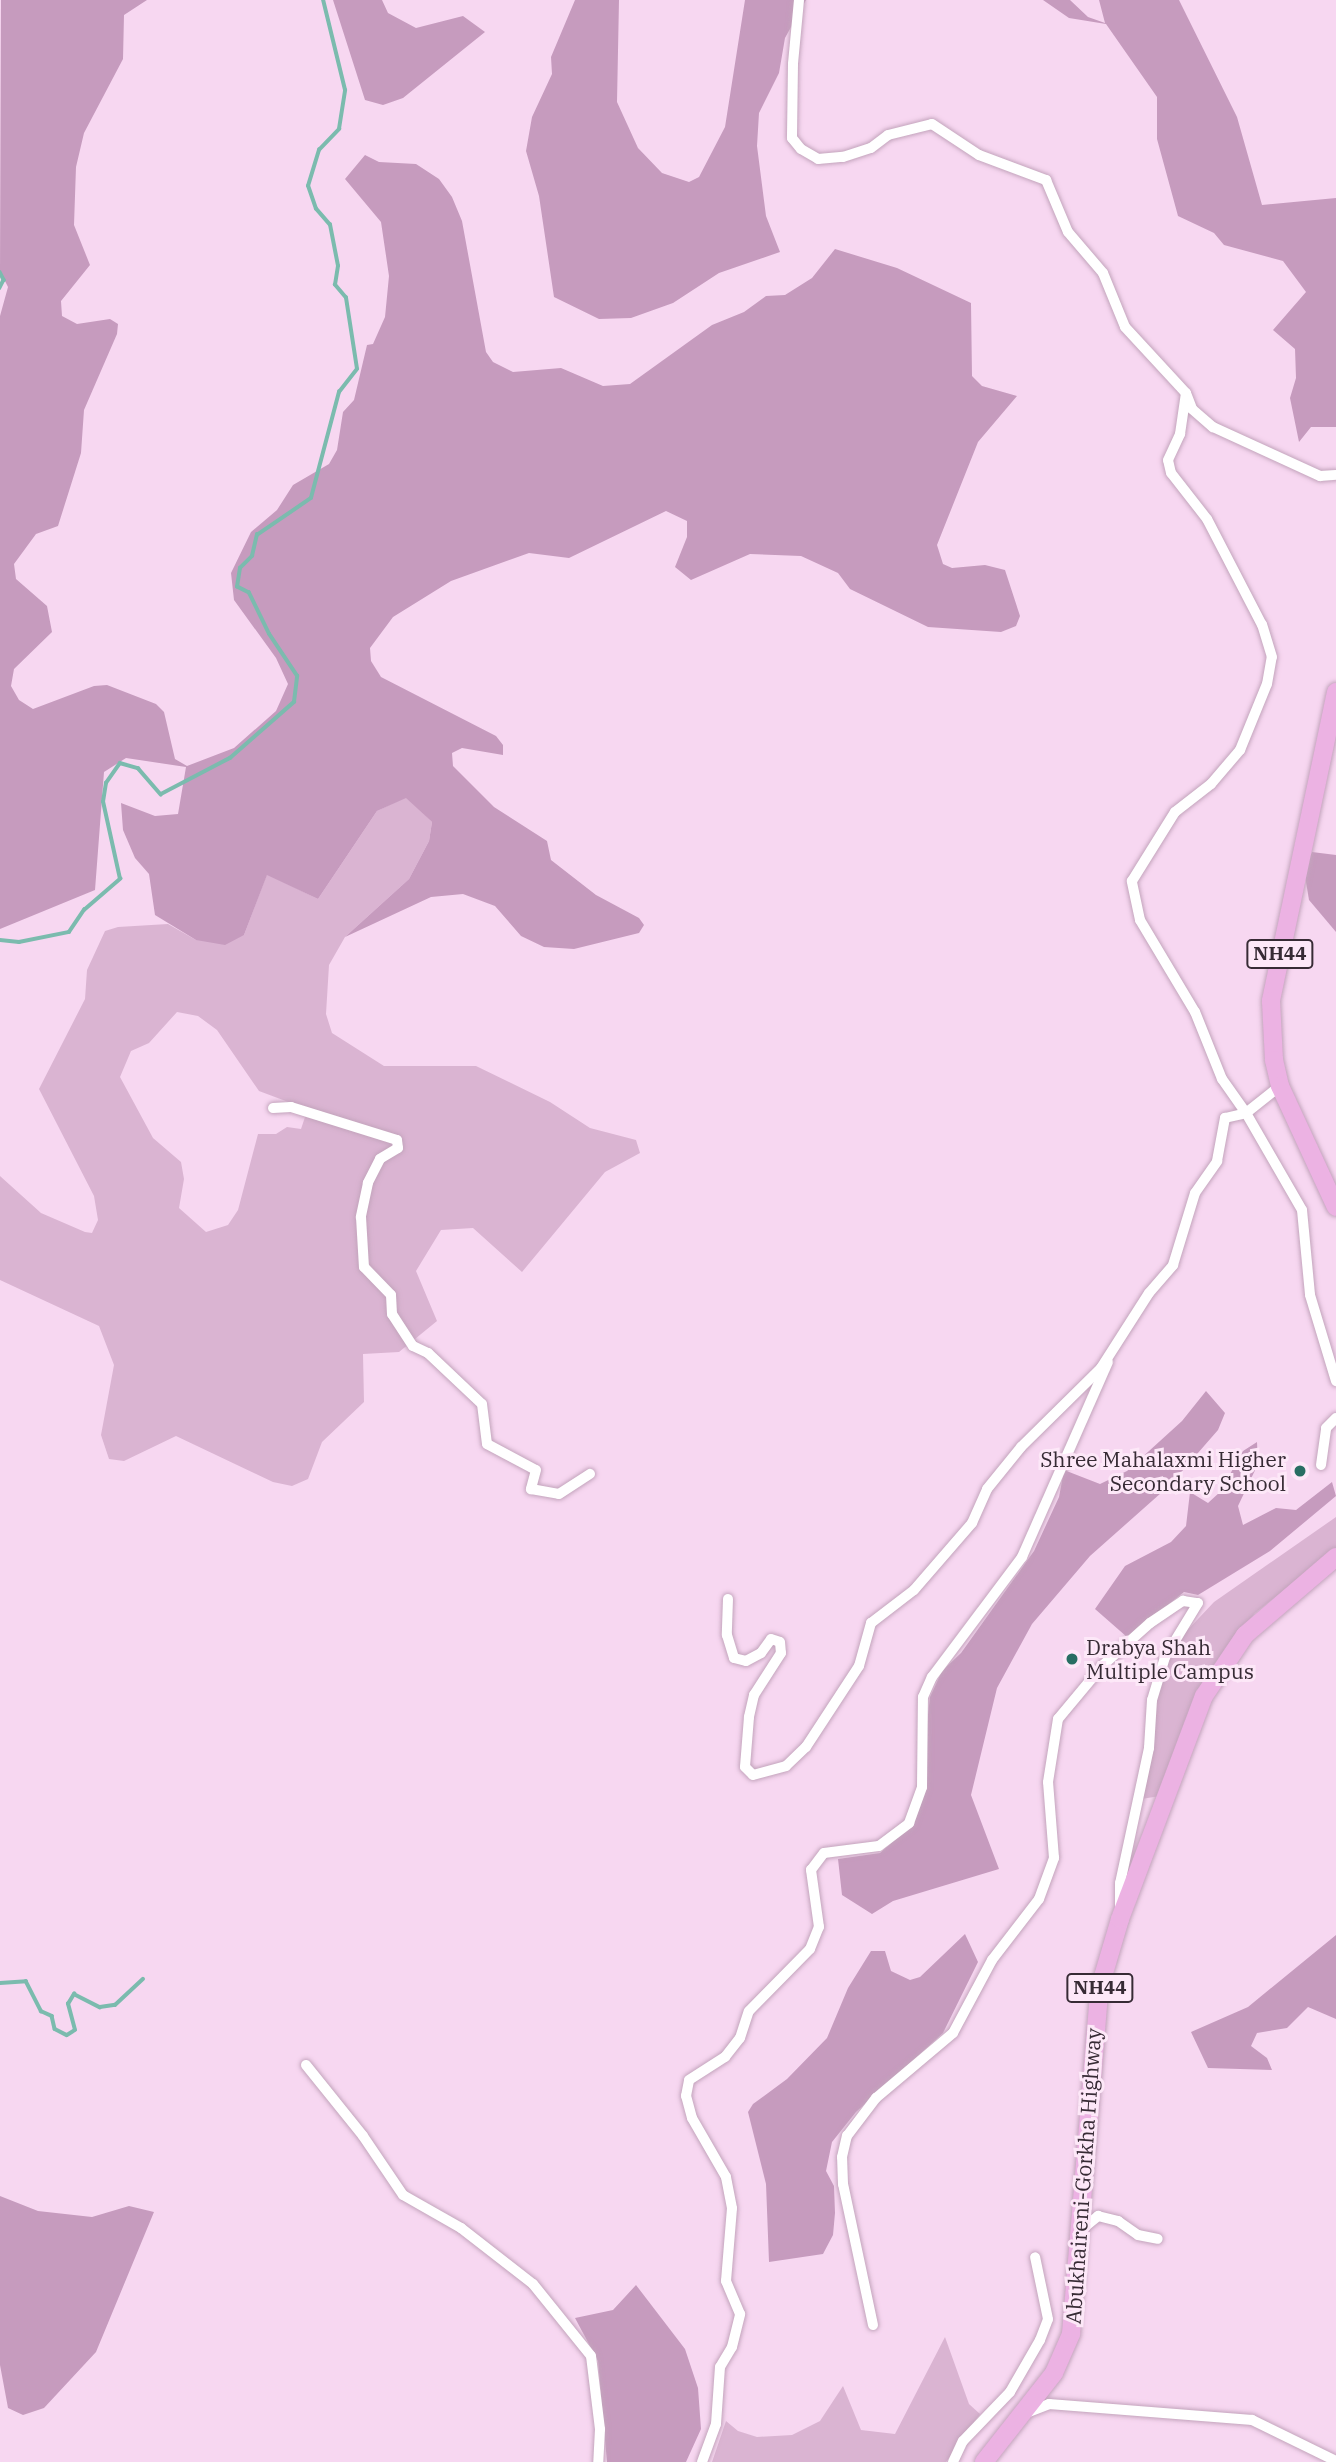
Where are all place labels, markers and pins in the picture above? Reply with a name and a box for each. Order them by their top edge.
place label: Shree Mahalaxmi Higher Secondary School [1040,1446,1286,1496]
marker: Shree Mahalaxmi Higher Secondary School [1292,1463,1308,1479]
place label: Drabya Shah Multiple Campus [1086,1634,1254,1684]
marker: Drabya Shah Multiple Campus [1064,1651,1080,1667]

